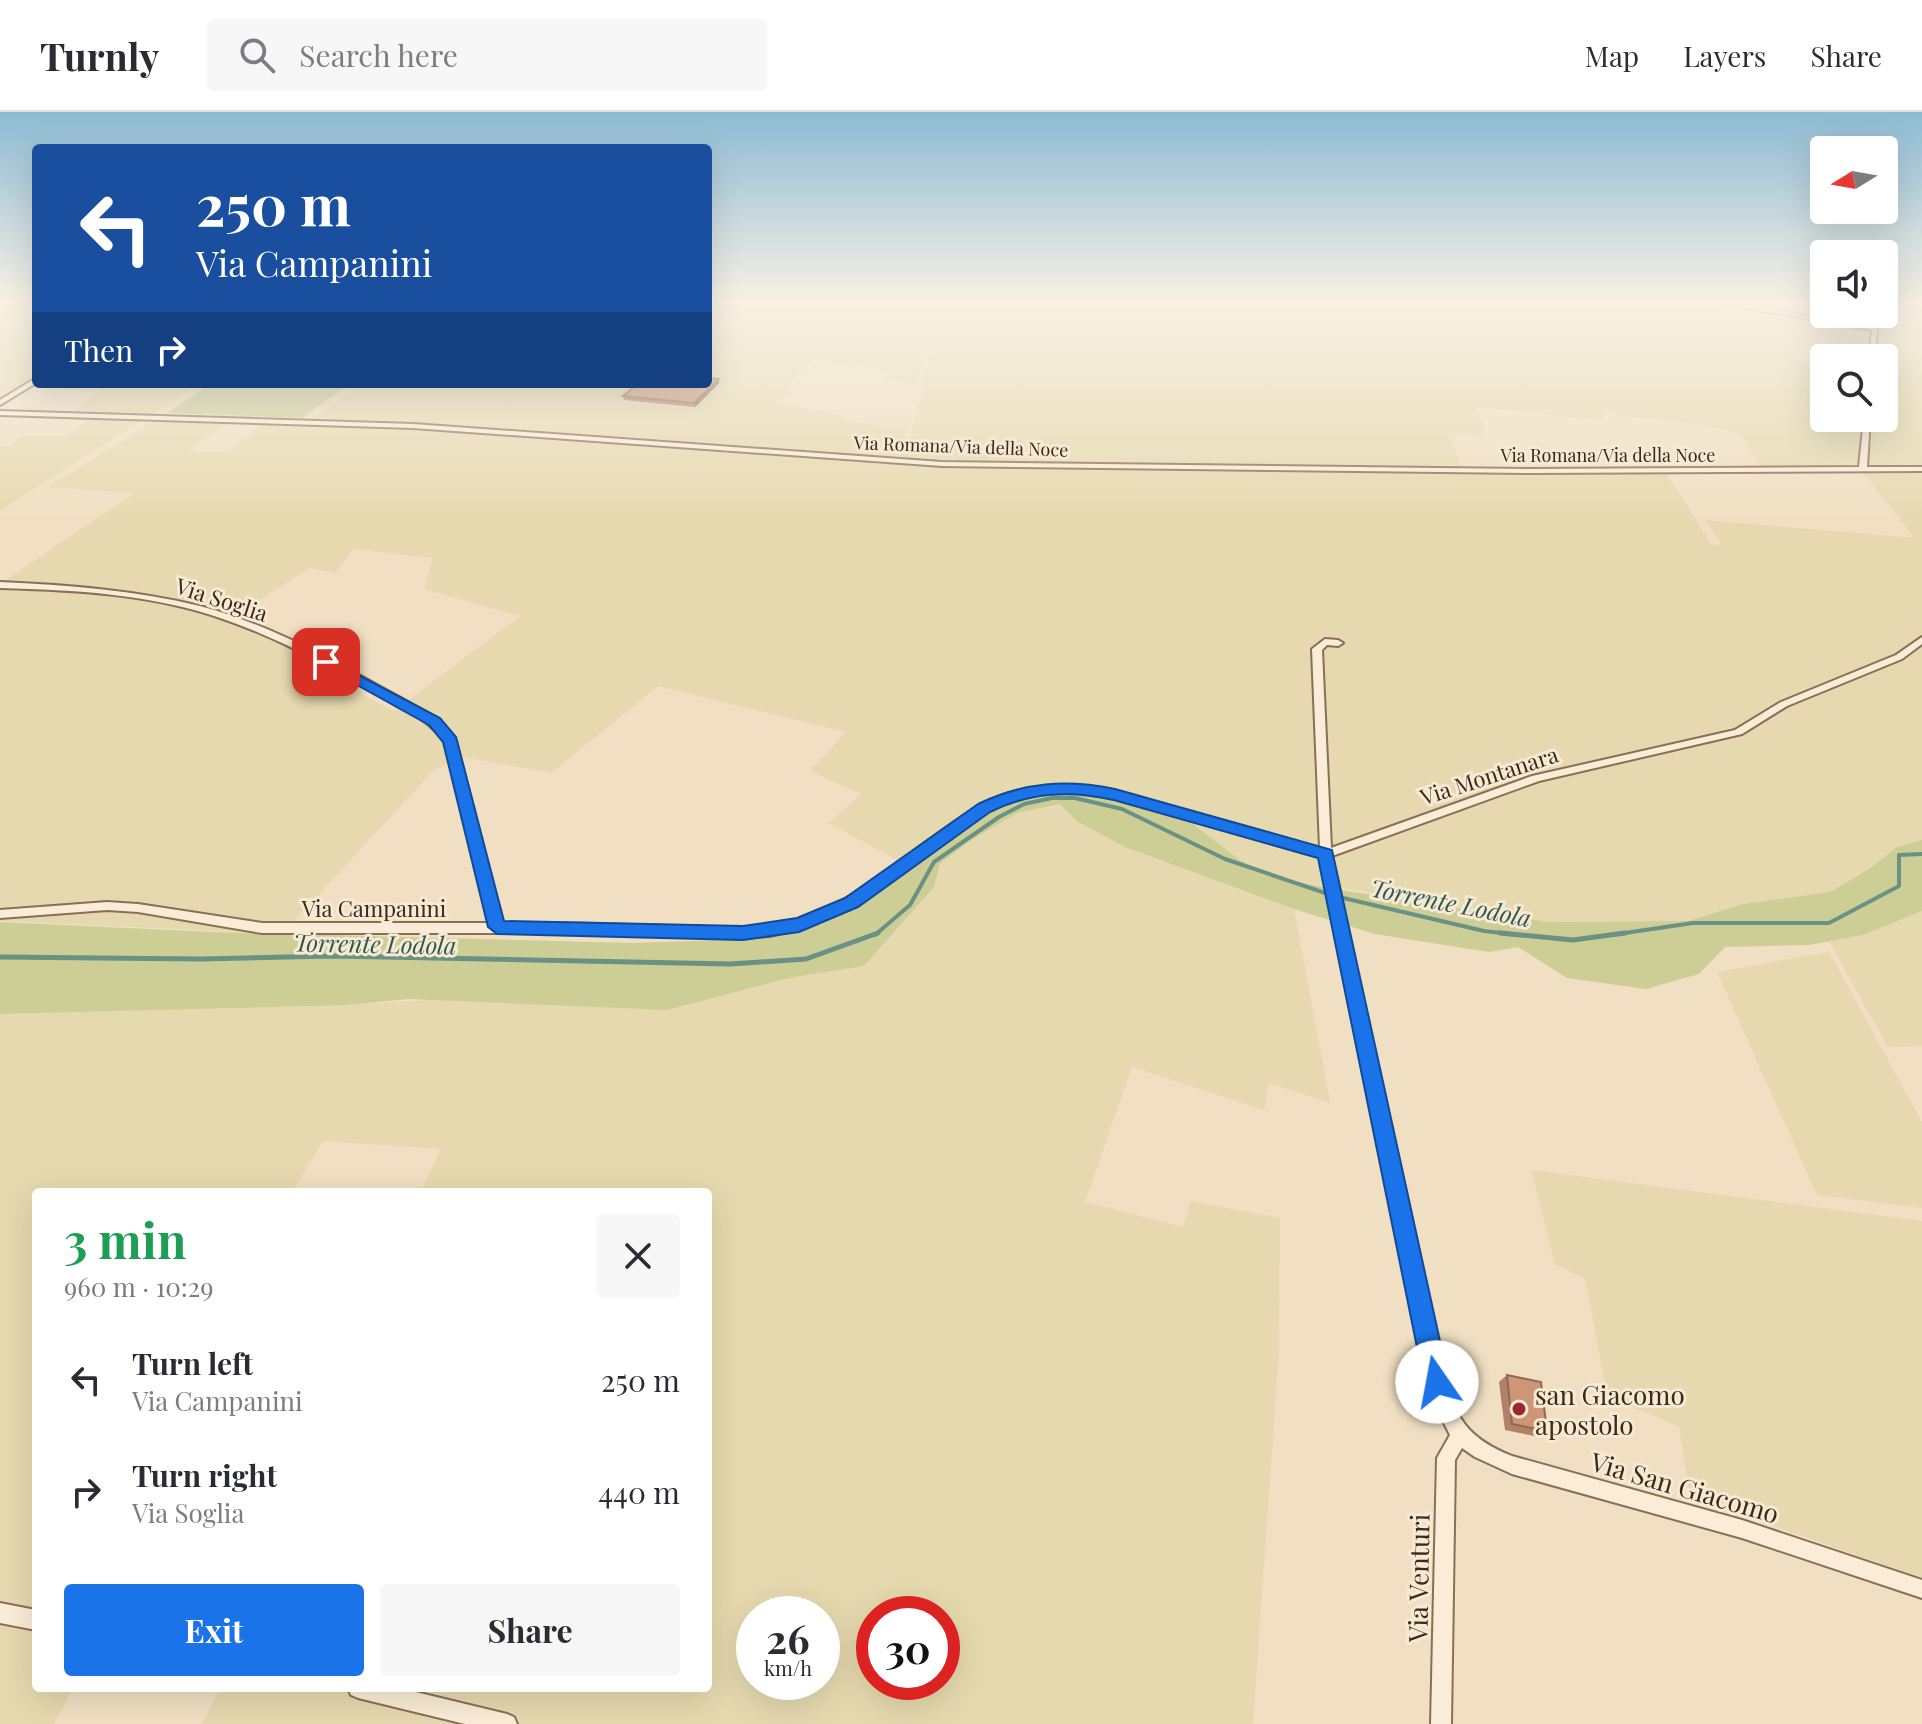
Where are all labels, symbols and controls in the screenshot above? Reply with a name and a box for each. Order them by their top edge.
search box [207,19,767,91]
text: Turnly [40,30,159,81]
icon: search [235,33,279,77]
text: Search here [299,35,458,75]
text: Map [1585,37,1639,74]
text: Layers [1683,37,1766,74]
text: Share [1810,37,1882,74]
north arrow [1810,136,1898,224]
map controls [1810,136,1898,432]
text: 250 m [196,166,351,241]
icon: left [64,176,168,280]
text: Via Campanini [196,238,432,286]
button: sound [1810,240,1898,328]
icon: right [149,328,193,372]
text: Then [64,330,133,370]
button: search [1810,344,1898,432]
street label: Via Romana/Via della Noce [852,430,1069,462]
street label: Via Romana/Via della Noce [1500,443,1715,467]
street label: Via Soglia [171,570,272,628]
pin [292,628,360,696]
icon: arrive [304,640,348,684]
street label: Via Montanara [1415,739,1562,812]
water label: Torrente Lodola [1368,871,1534,933]
street label: Via Campanini [301,893,446,923]
water label: Torrente Lodola [293,926,457,960]
text: 3 min [64,1207,186,1271]
button: close [596,1214,680,1298]
text: 960 m · 10:29 [64,1269,213,1304]
position arrow [1395,1340,1479,1424]
text: Turn left [132,1343,253,1383]
icon: left [64,1358,108,1402]
text: 250 m [601,1360,680,1400]
place label: san Giacomo apostolo [1535,1377,1685,1442]
text: Via Campanini [132,1383,303,1418]
marker: san Giacomo apostolo [1510,1400,1528,1418]
street label: Via San Giacomo [1586,1443,1783,1531]
text: Turn right [132,1455,277,1495]
icon: right [64,1470,108,1514]
text: 440 m [598,1472,680,1512]
text: Via Soglia [132,1495,244,1530]
street label: Via Venturi [1399,1513,1437,1644]
button: Exit [64,1584,364,1676]
button: Share [380,1584,680,1676]
speed limit sign: 30 [856,1596,960,1700]
text: 26 [766,1611,810,1664]
text: km/h [764,1654,812,1681]

